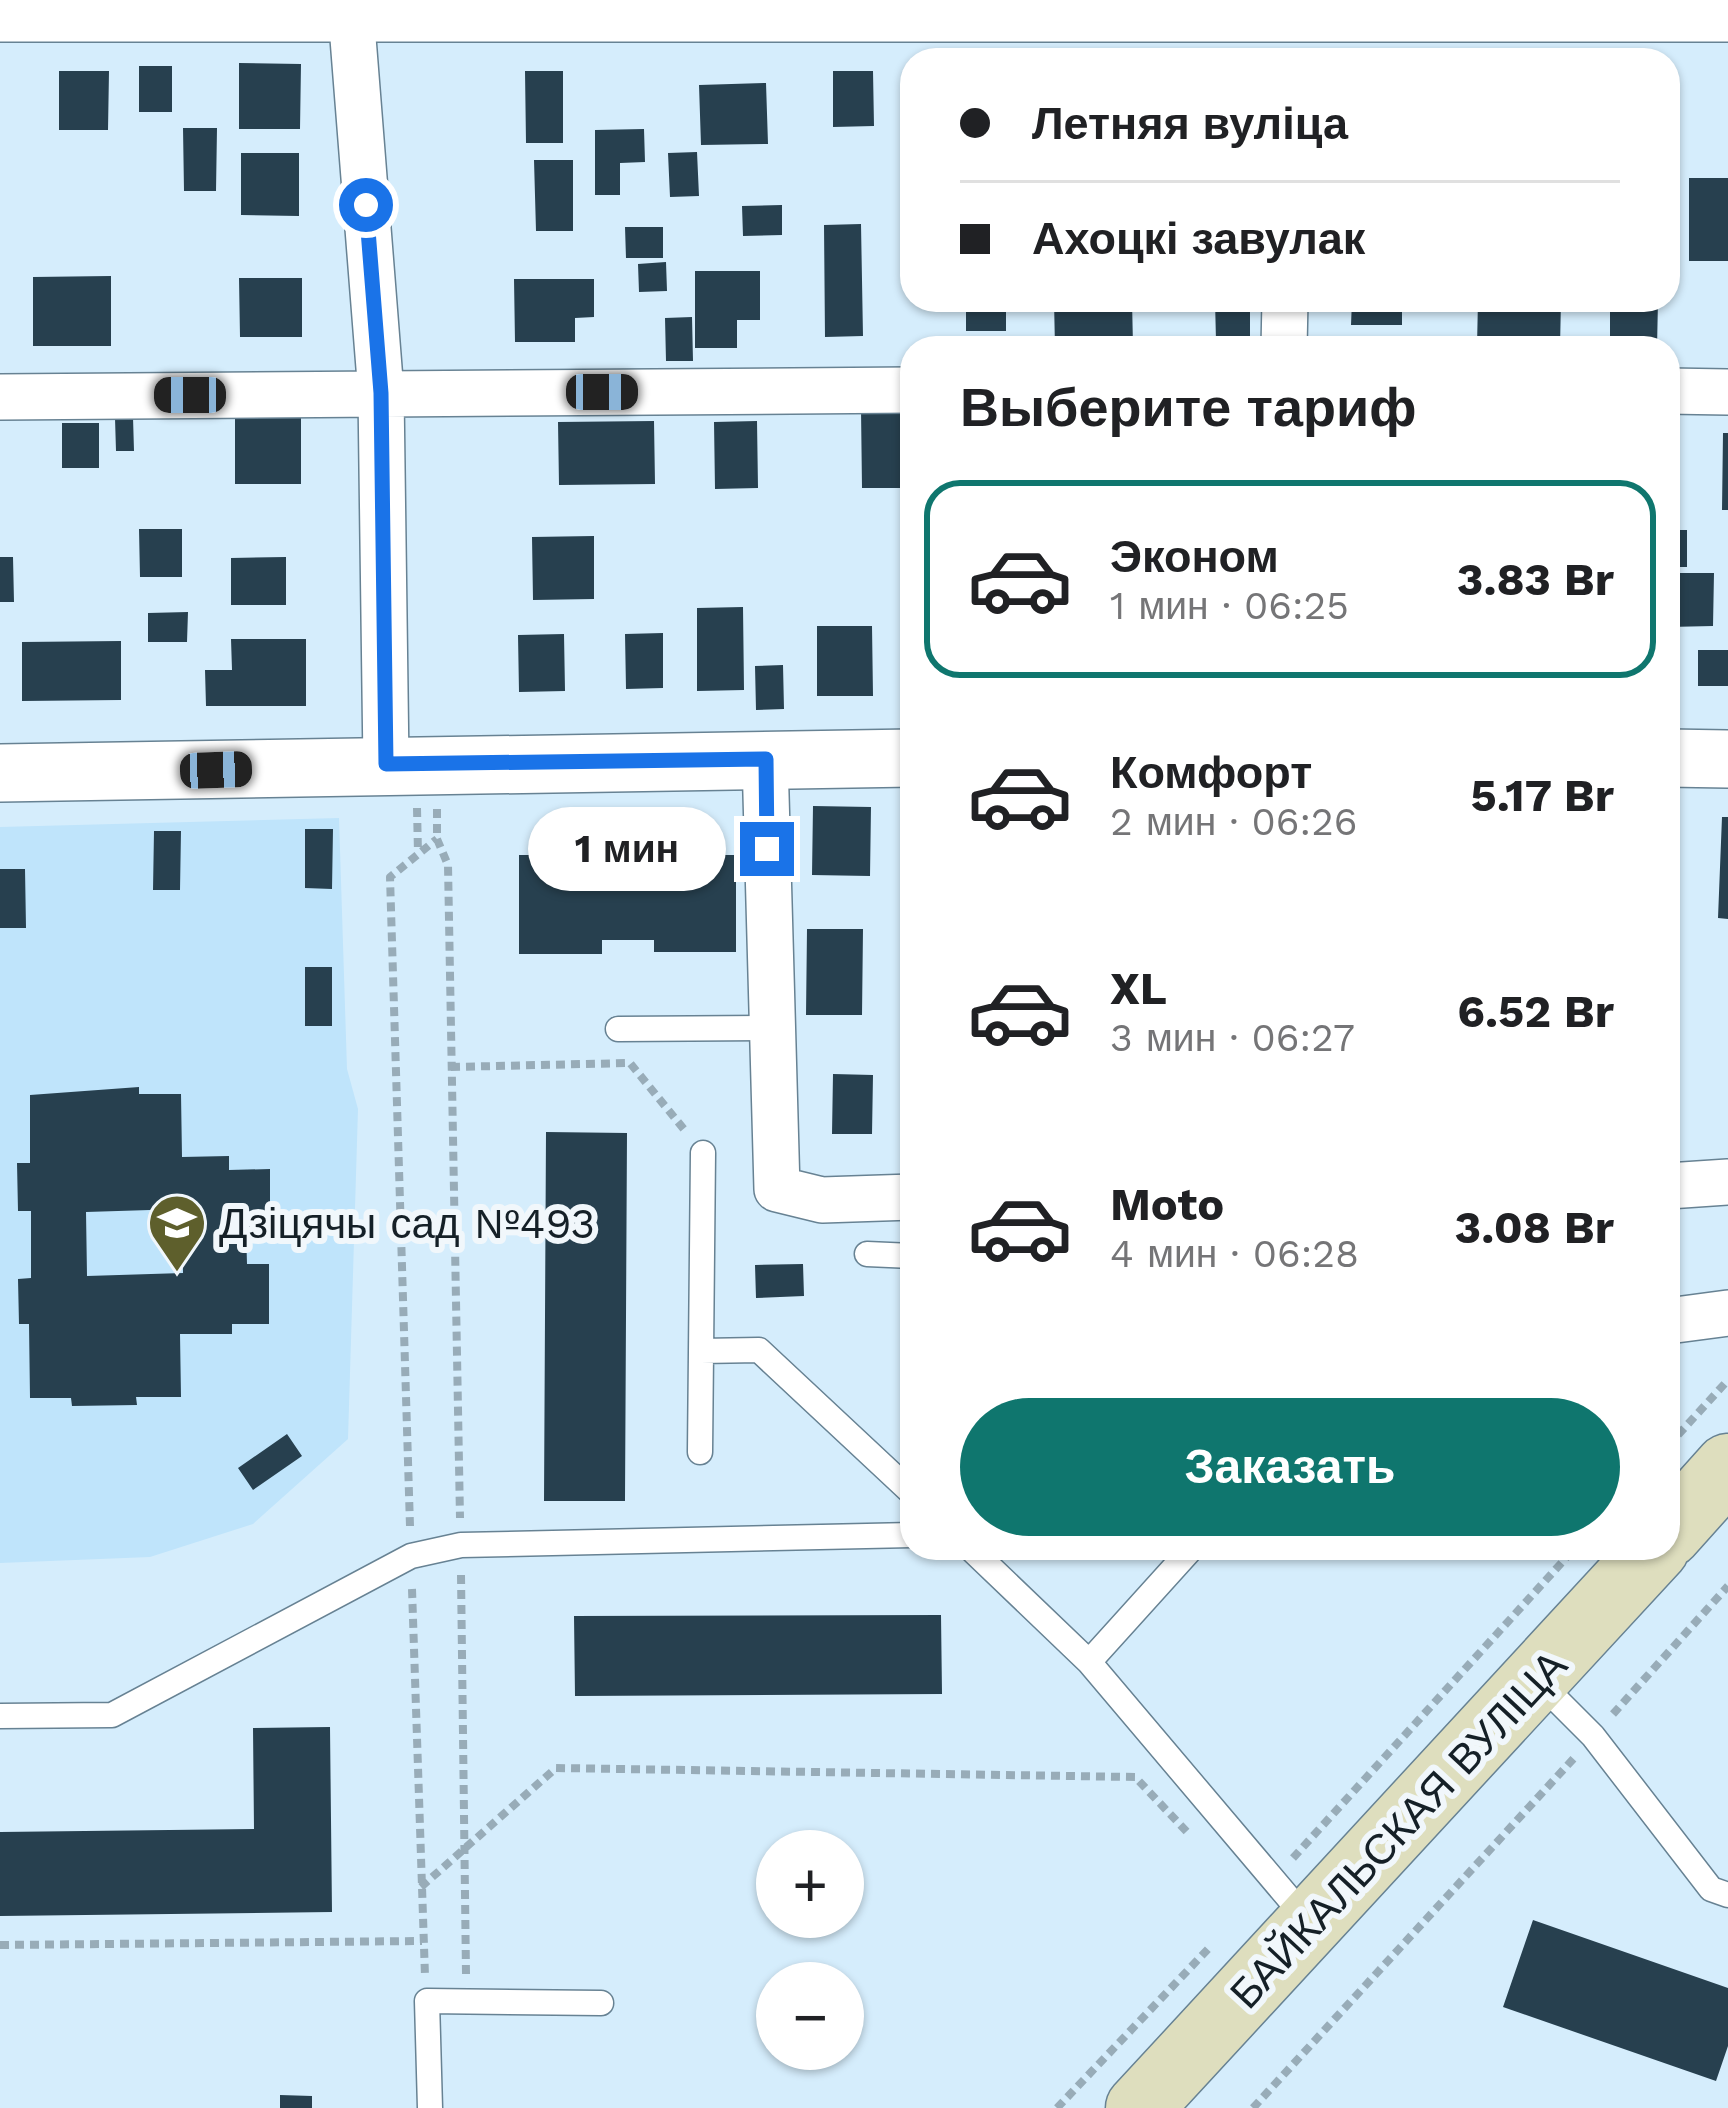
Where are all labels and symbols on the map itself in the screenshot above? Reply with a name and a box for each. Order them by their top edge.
route start [339,178,393,232]
car [566,374,638,410]
car [154,377,226,413]
car [179,751,253,789]
callout: 1 мин [527,807,725,891]
route end [740,822,794,876]
school or university icon: Дзіцячы сад №493 [146,1192,208,1274]
place label: Дзіцячы сад №493 [219,1199,595,1248]
street label: БАЙКАЛЬСКАЯ ВУЛІЦА [1220,1641,1577,2018]

